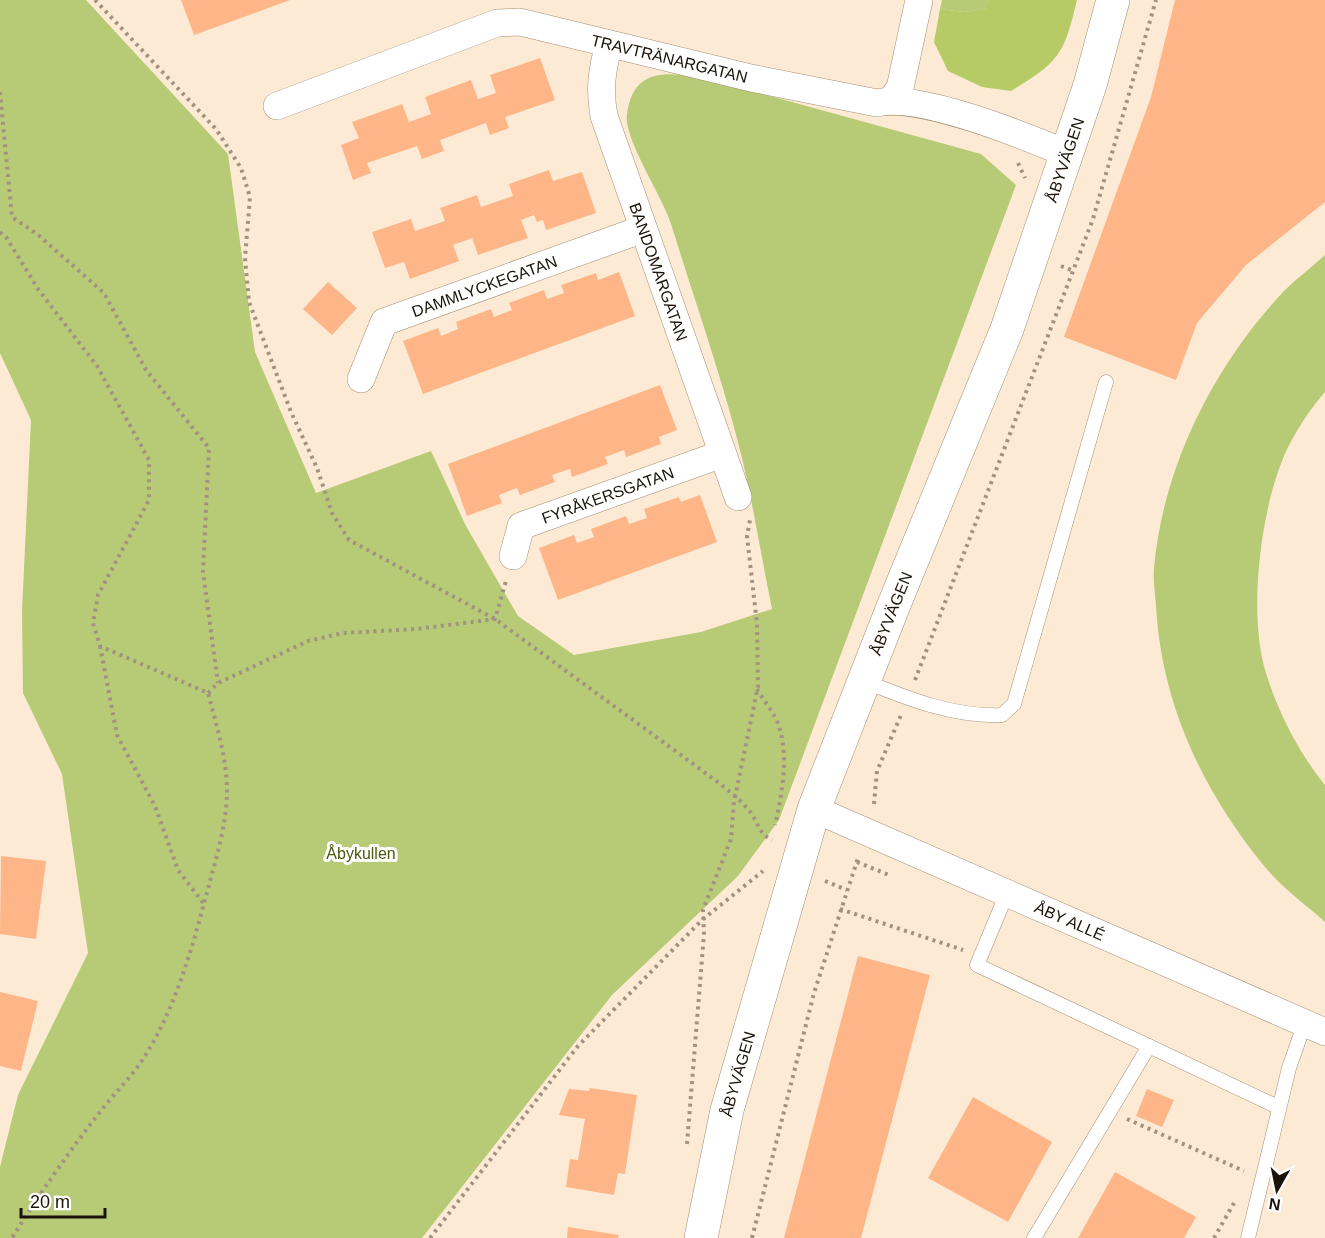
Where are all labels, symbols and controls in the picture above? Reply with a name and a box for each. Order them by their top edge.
street label: TRAVTRÄNARGATAN [590,32,749,86]
street label: ÅBYVÄGEN [1042,116,1087,204]
street label: BANDOMARGATAN [626,201,690,343]
street label: DAMMLYCKEGATAN [410,253,559,320]
street label: FYRÅKERSGATAN [539,464,676,527]
street label: ÅBYVÄGEN [866,570,915,658]
park label: Åbykullen [326,844,396,862]
street label: ÅBY ALLÉ [1032,897,1107,944]
street label: ÅBYVÄGEN [717,1030,758,1118]
north arrow [1247,1160,1307,1220]
scale bar [21,1181,105,1219]
text: 20 m [30,1192,70,1212]
text: N [1268,1195,1282,1214]

